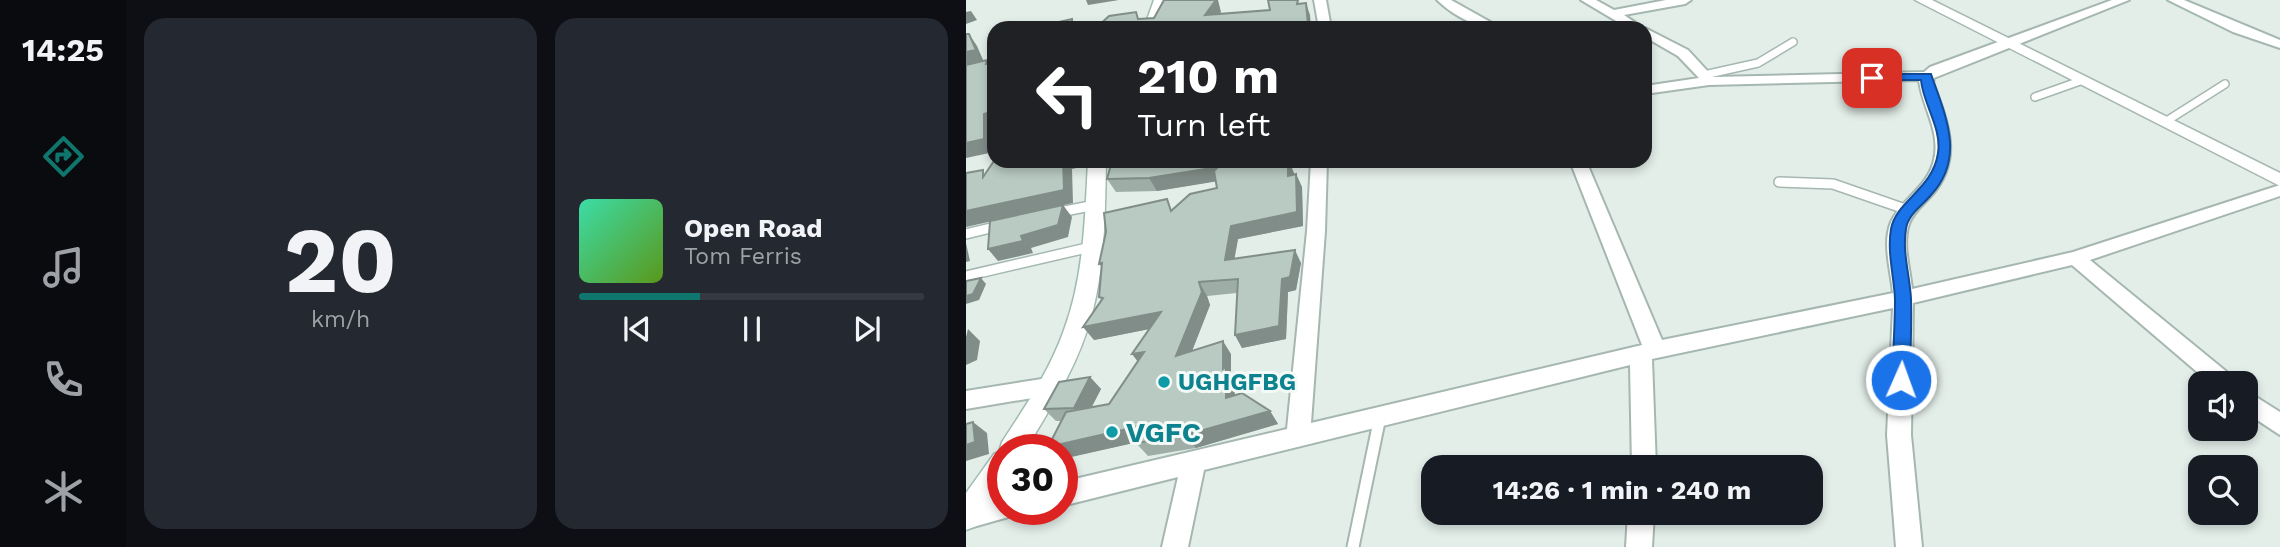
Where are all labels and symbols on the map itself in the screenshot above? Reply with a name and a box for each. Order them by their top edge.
pin [1842,48,1902,108]
position arrow [1864,343,1938,417]
place label: UGHGFBG [1178,368,1296,396]
marker: UGHGFBG [1156,374,1172,390]
place label: VGFC [1126,416,1201,449]
marker: VGFC [1104,424,1120,440]
speed limit sign: 30 [987,434,1078,525]

